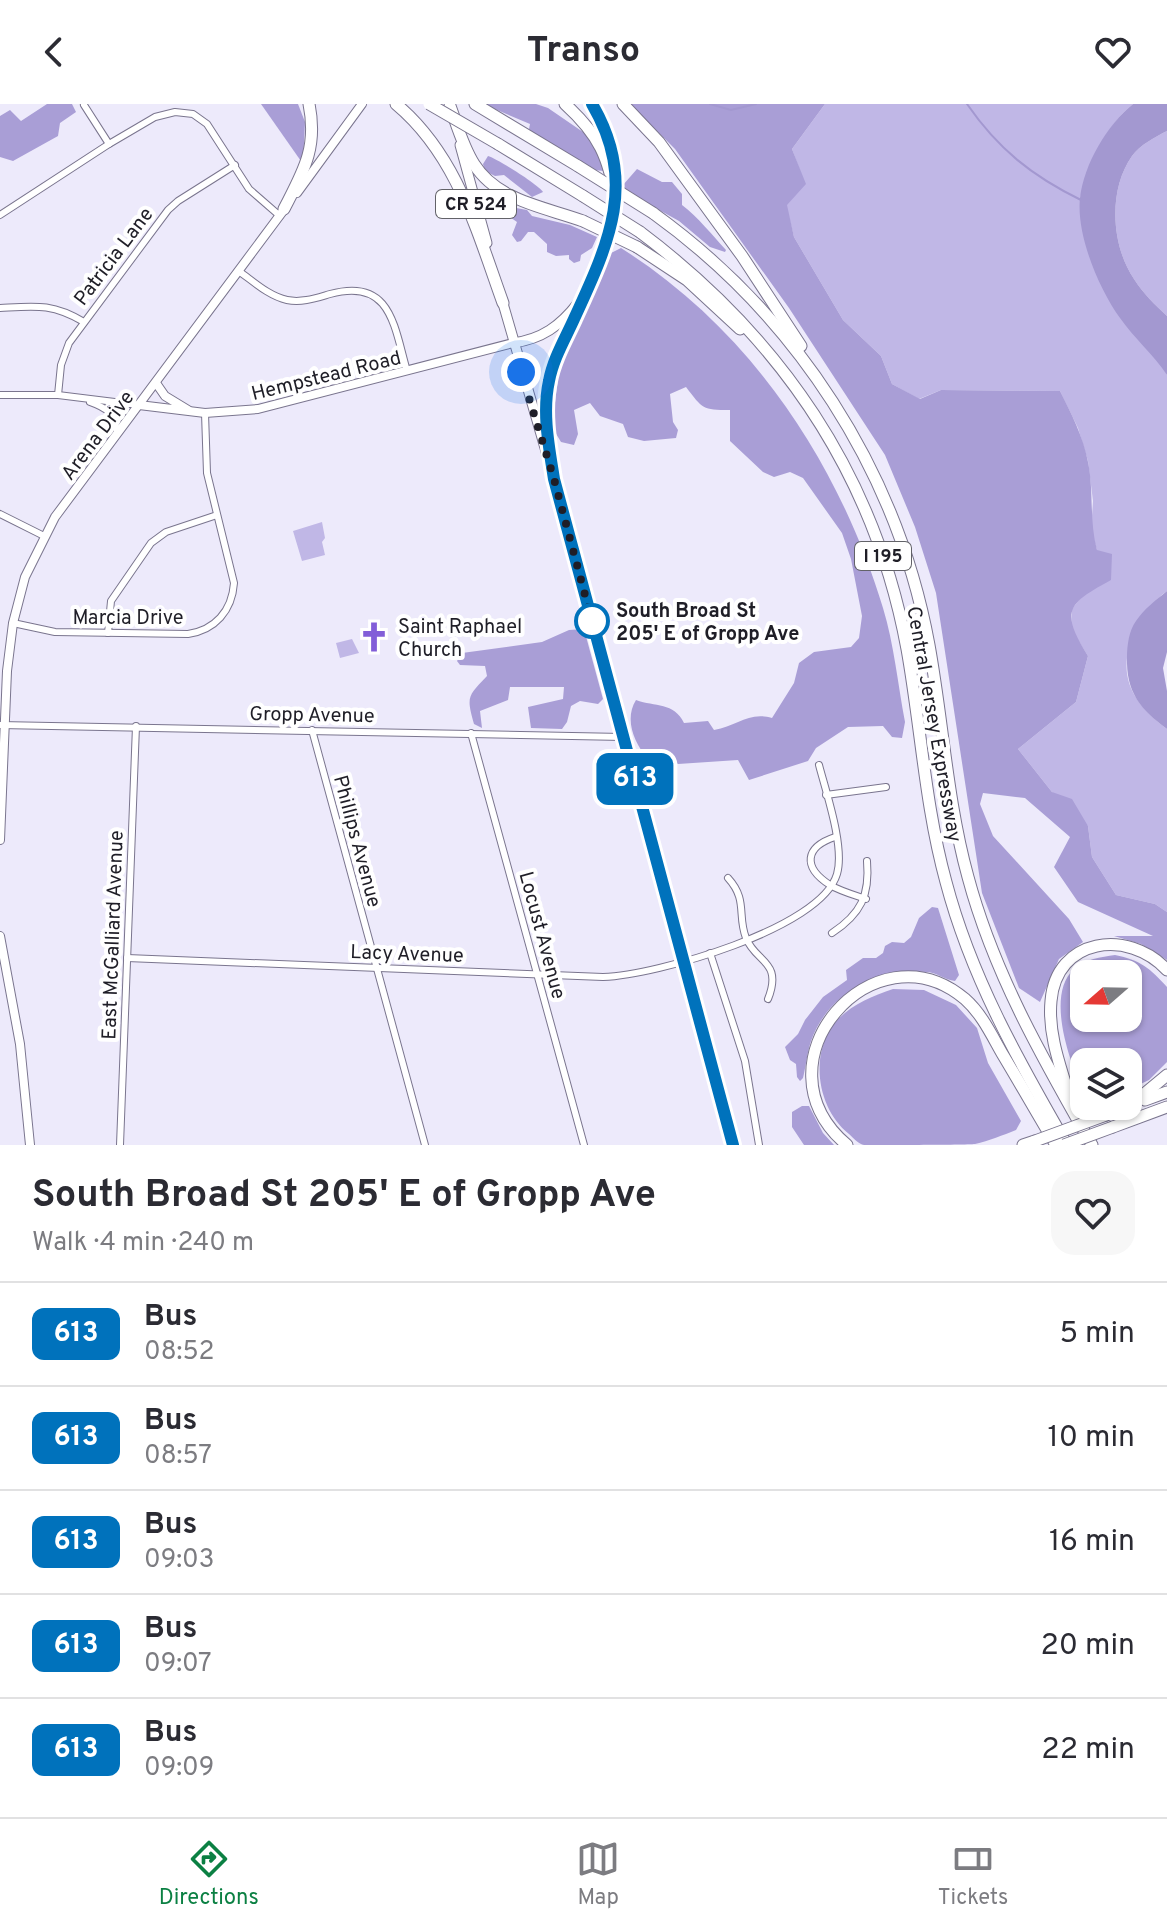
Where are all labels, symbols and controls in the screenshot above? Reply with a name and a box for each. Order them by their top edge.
text: Transo [527,29,640,75]
icon: back [32,30,76,74]
icon: heart [1091,30,1135,74]
road number: CR 524 [436,190,516,218]
street label: Patricia Lane [69,203,160,312]
street label: Hempstead Road [249,346,404,408]
your location [501,352,541,392]
street label: Arena Drive [56,386,141,486]
road number: I 195 [855,542,911,570]
place label: South Broad St 205' E of Gropp Ave [616,599,799,648]
marker: South Broad St 205' E of Gropp Ave [575,604,609,638]
street label: Central Jersey Expressway [899,604,967,844]
street label: Marcia Drive [72,606,184,632]
place label: Saint Raphael Church [398,615,522,664]
church icon: Saint Raphael Church [357,620,391,654]
street label: Gropp Avenue [249,702,375,730]
line badge: 613 [589,753,681,805]
text: 613 [612,761,658,797]
street label: Phillips Avenue [326,773,386,910]
street label: East McGalliard Avenue [97,830,131,1040]
street label: Locust Avenue [512,869,571,1002]
street label: Lacy Avenue [350,940,464,970]
north arrow [1070,960,1142,1032]
map controls [1070,960,1142,1120]
button: layers [1070,1048,1142,1120]
button: heart [1051,1171,1135,1255]
text: South Broad St 205' E of Gropp Ave [32,1172,656,1221]
text: Walk · 4 min · 240 m [32,1227,254,1260]
text: Bus [144,1299,197,1336]
text: 613 [53,1316,99,1352]
text: 5 min [1059,1316,1135,1353]
text: 08:52 [144,1336,214,1369]
text: Bus [144,1403,197,1440]
text: 613 [53,1420,99,1456]
text: 10 min [1048,1420,1135,1457]
text: 08:57 [144,1440,212,1473]
text: Bus [144,1507,197,1544]
text: 613 [53,1524,99,1560]
text: 16 min [1049,1524,1135,1561]
text: 09:03 [144,1544,214,1577]
text: Bus [144,1611,197,1648]
text: 613 [53,1628,99,1664]
text: 20 min [1040,1628,1135,1665]
text: 09:07 [144,1648,212,1681]
text: Bus [144,1715,197,1752]
text: 613 [53,1732,99,1768]
text: 22 min [1041,1732,1135,1769]
text: 09:09 [144,1752,214,1785]
tab: Directions [159,1837,259,1912]
tab: Map [576,1837,620,1912]
tab: Tickets [938,1837,1008,1912]

